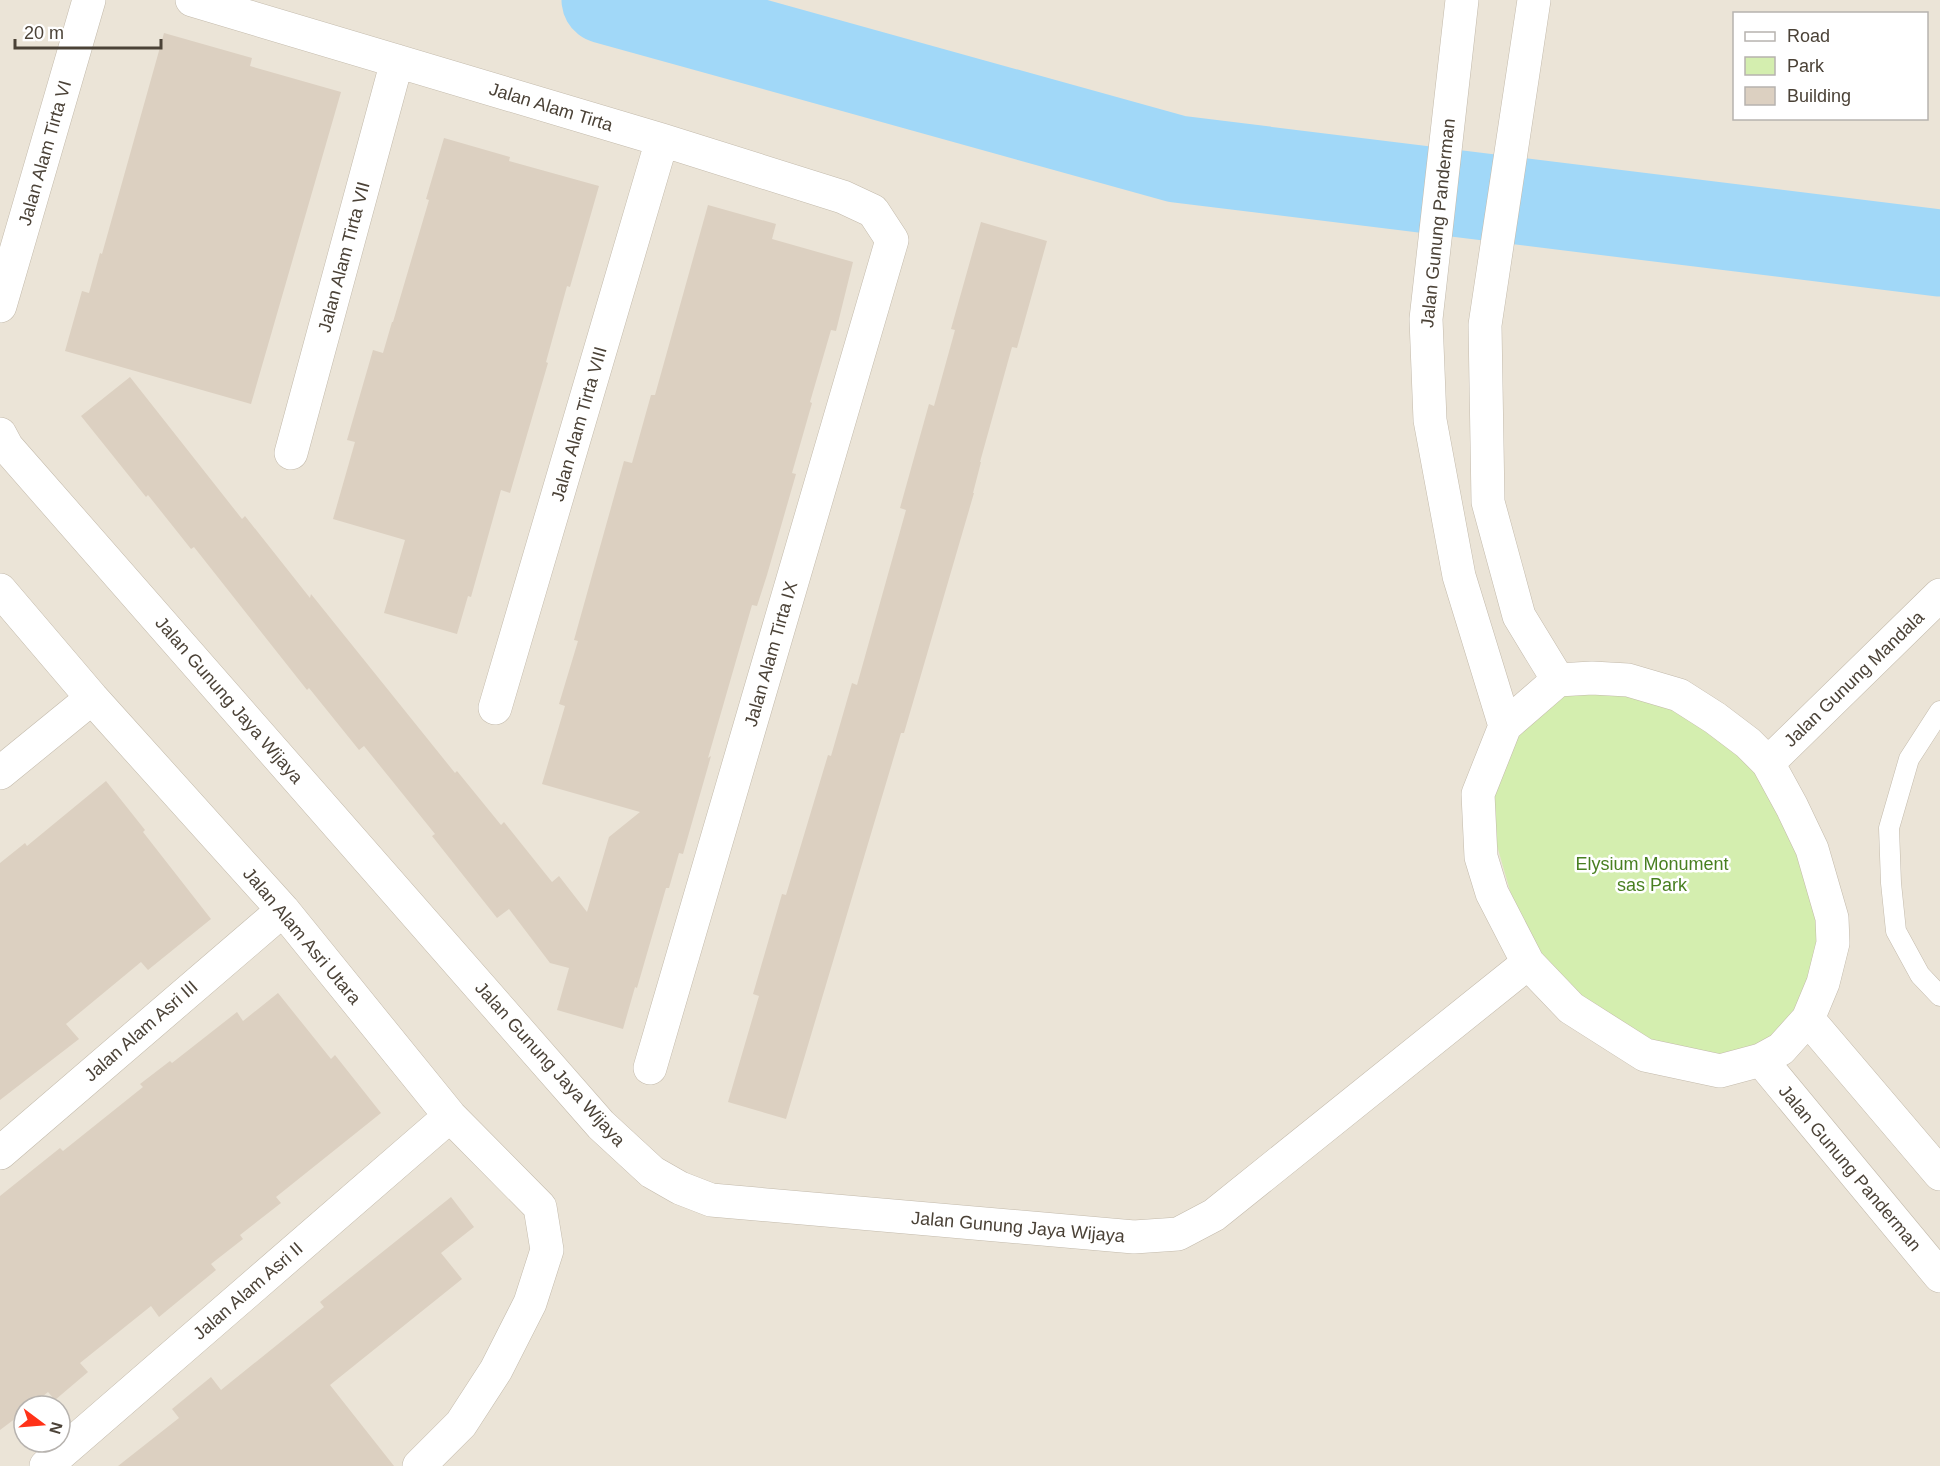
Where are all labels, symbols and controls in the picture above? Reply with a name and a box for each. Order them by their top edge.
scale bar [15,12,160,50]
legend [1733,12,1928,120]
text: 20 m [24,23,64,43]
text: Road [1787,26,1830,46]
text: Park [1787,56,1825,76]
street label: Jalan Alam Tirta VI [15,78,75,228]
street label: Jalan Alam Tirta [487,79,616,136]
text: Building [1787,86,1851,106]
street label: Jalan Gunung Panderman [1417,117,1459,329]
street label: Jalan Alam Tirta VII [314,180,374,334]
street label: Jalan Alam Tirta VIII [547,344,611,504]
street label: Jalan Alam Tirta IX [741,579,801,729]
street label: Jalan Gunung Mandala [1780,606,1929,751]
street label: Jalan Gunung Jaya Wijaya [151,613,307,788]
park label: Elysium Monument sas Park [1575,854,1729,895]
street label: Jalan Alam Asri Utara [239,864,366,1009]
street label: Jalan Alam Asri III [80,977,202,1085]
street label: Jalan Gunung Jaya Wijaya [471,978,630,1151]
street label: Jalan Gunung Panderman [1775,1081,1925,1255]
street label: Jalan Gunung Jaya Wijaya [910,1208,1127,1246]
street label: Jalan Alam Asri II [189,1238,307,1344]
north arrow [12,1394,72,1454]
text: N [46,1420,66,1436]

